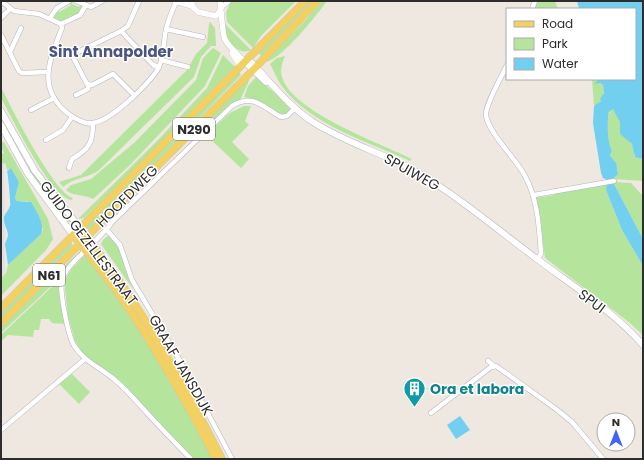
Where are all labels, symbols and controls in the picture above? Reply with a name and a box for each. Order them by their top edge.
legend [506,8,636,80]
text: Road [542,15,573,32]
text: Park [542,35,569,52]
district label: Sint Annapolder [49,41,174,62]
text: Water [542,55,579,72]
road number: N290 [173,118,215,140]
street label: SPUIWEG [380,148,444,196]
street label: HOOFDWEG [92,160,163,231]
street label: GUIDO GEZELLESTRAAT [35,177,143,310]
road number: N61 [33,264,65,286]
street label: SPUI [574,284,610,318]
street label: GRAAF JANSDIJK [144,311,218,420]
building icon: Ora et labora [402,376,428,409]
place label: Ora et labora [430,379,524,399]
north arrow [596,412,636,452]
text: N [612,414,620,430]

